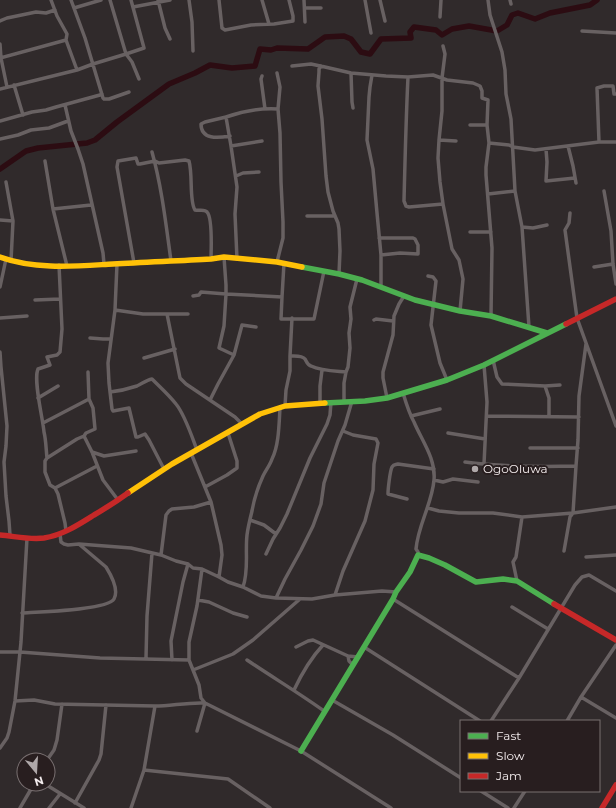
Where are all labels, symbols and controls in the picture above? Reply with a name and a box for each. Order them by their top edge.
place label: OgoOluwa [483,461,548,476]
marker: OgoOluwa [470,464,480,474]
legend [460,720,600,792]
text: Fast [496,728,521,743]
text: Slow [496,748,525,763]
north arrow [16,752,56,792]
text: Jam [495,768,522,783]
text: N [33,773,45,790]

